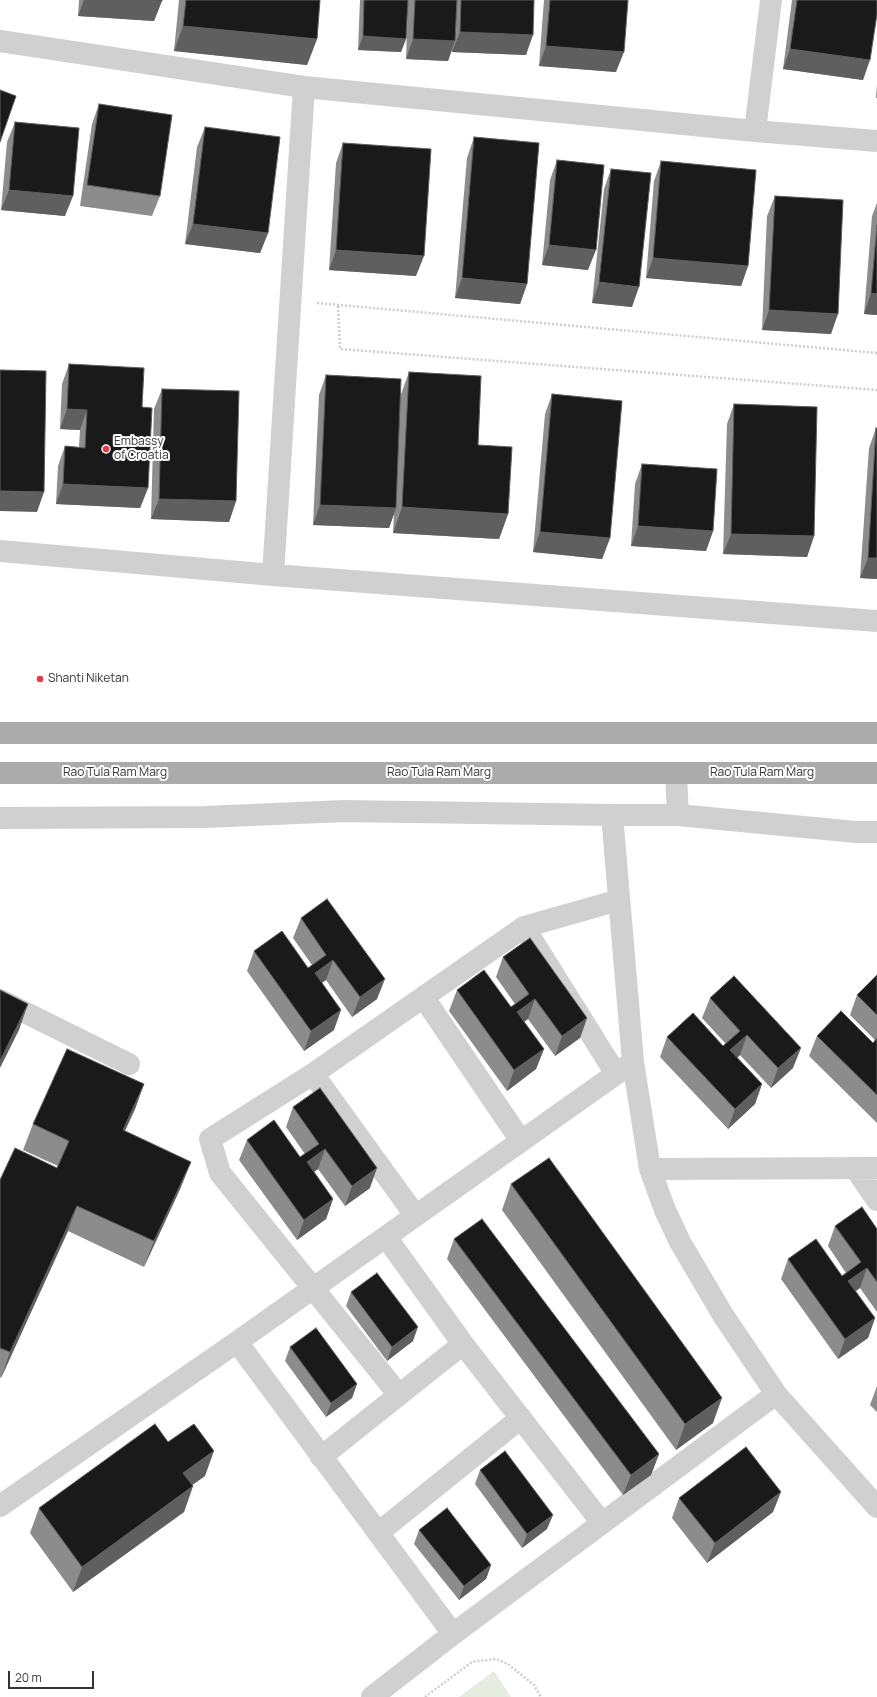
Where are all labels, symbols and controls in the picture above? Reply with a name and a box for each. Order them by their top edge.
place label: Embassy of Croatia [114,435,169,463]
marker: Embassy of Croatia [101,444,111,454]
place label: Shanti Niketan [48,672,129,686]
marker: Shanti Niketan [35,674,45,684]
street label: Rao Tula Ram Marg [63,766,167,780]
street label: Rao Tula Ram Marg [387,766,491,780]
street label: Rao Tula Ram Marg [710,766,814,780]
scale bar [10,1663,96,1689]
text: 20 m [15,1669,42,1686]

